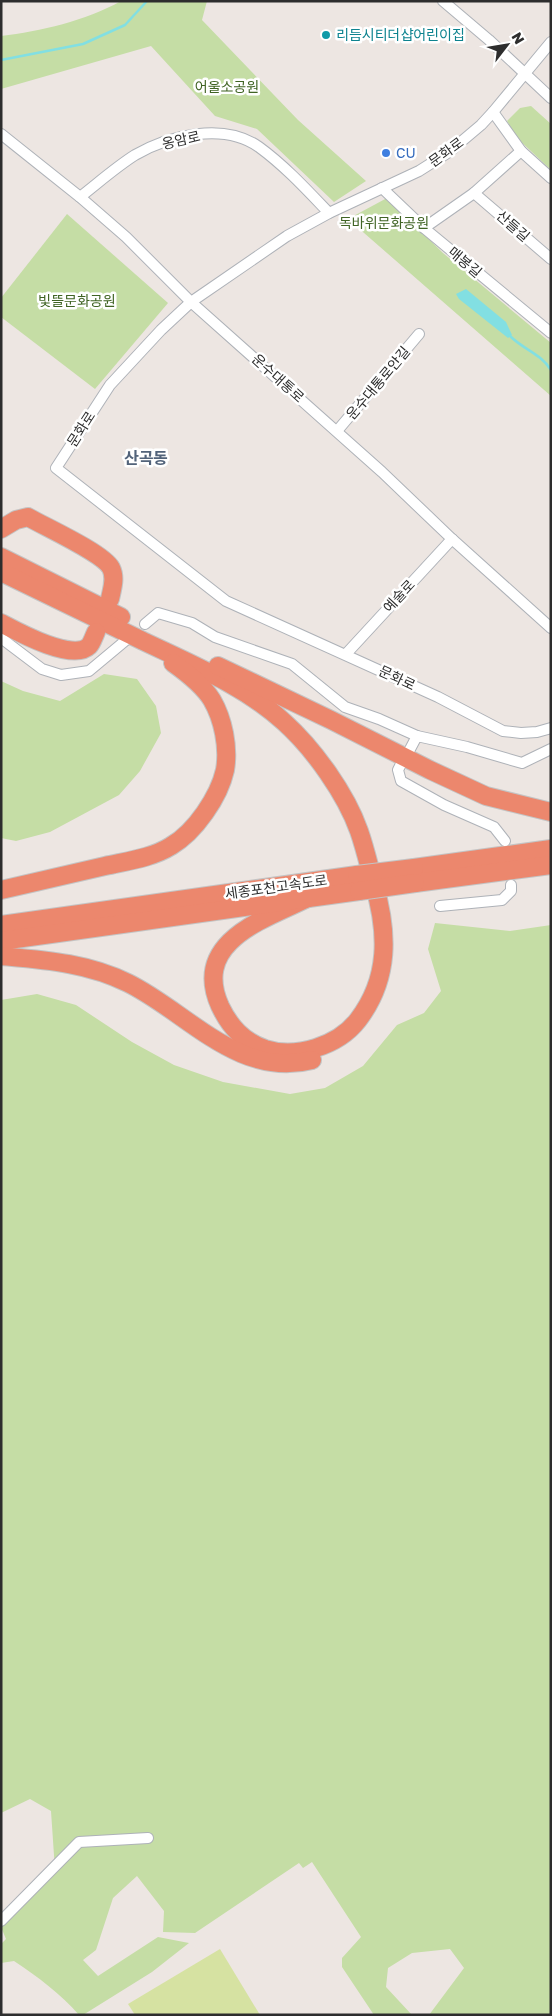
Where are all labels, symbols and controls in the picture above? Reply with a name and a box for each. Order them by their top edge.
north arrow [482,20,532,70]
place label: 리듬시티더샵어린이집 [336,26,465,43]
marker: 리듬시티더샵어린이집 [320,29,332,41]
text: N [509,29,529,47]
park label: 어울소공원 [195,78,259,95]
street label: 옹암로 [160,127,202,152]
street label: 문화로 [425,133,466,170]
place label: CU [396,144,416,161]
marker: CU [380,147,392,159]
street label: 산들길 [493,207,533,245]
park label: 독바위문화공원 [339,214,429,231]
street label: 매봉길 [445,243,486,281]
park label: 빛뜰문화공원 [38,292,116,309]
street label: 운수대통로안길 [342,343,413,423]
street label: 운수대통로 [249,350,308,406]
street label: 문화로 [63,408,98,450]
district label: 산곡동 [124,448,168,468]
street label: 예술로 [379,576,418,616]
street label: 문화로 [376,662,418,693]
street label: 세종포천고속도로 [224,871,328,902]

